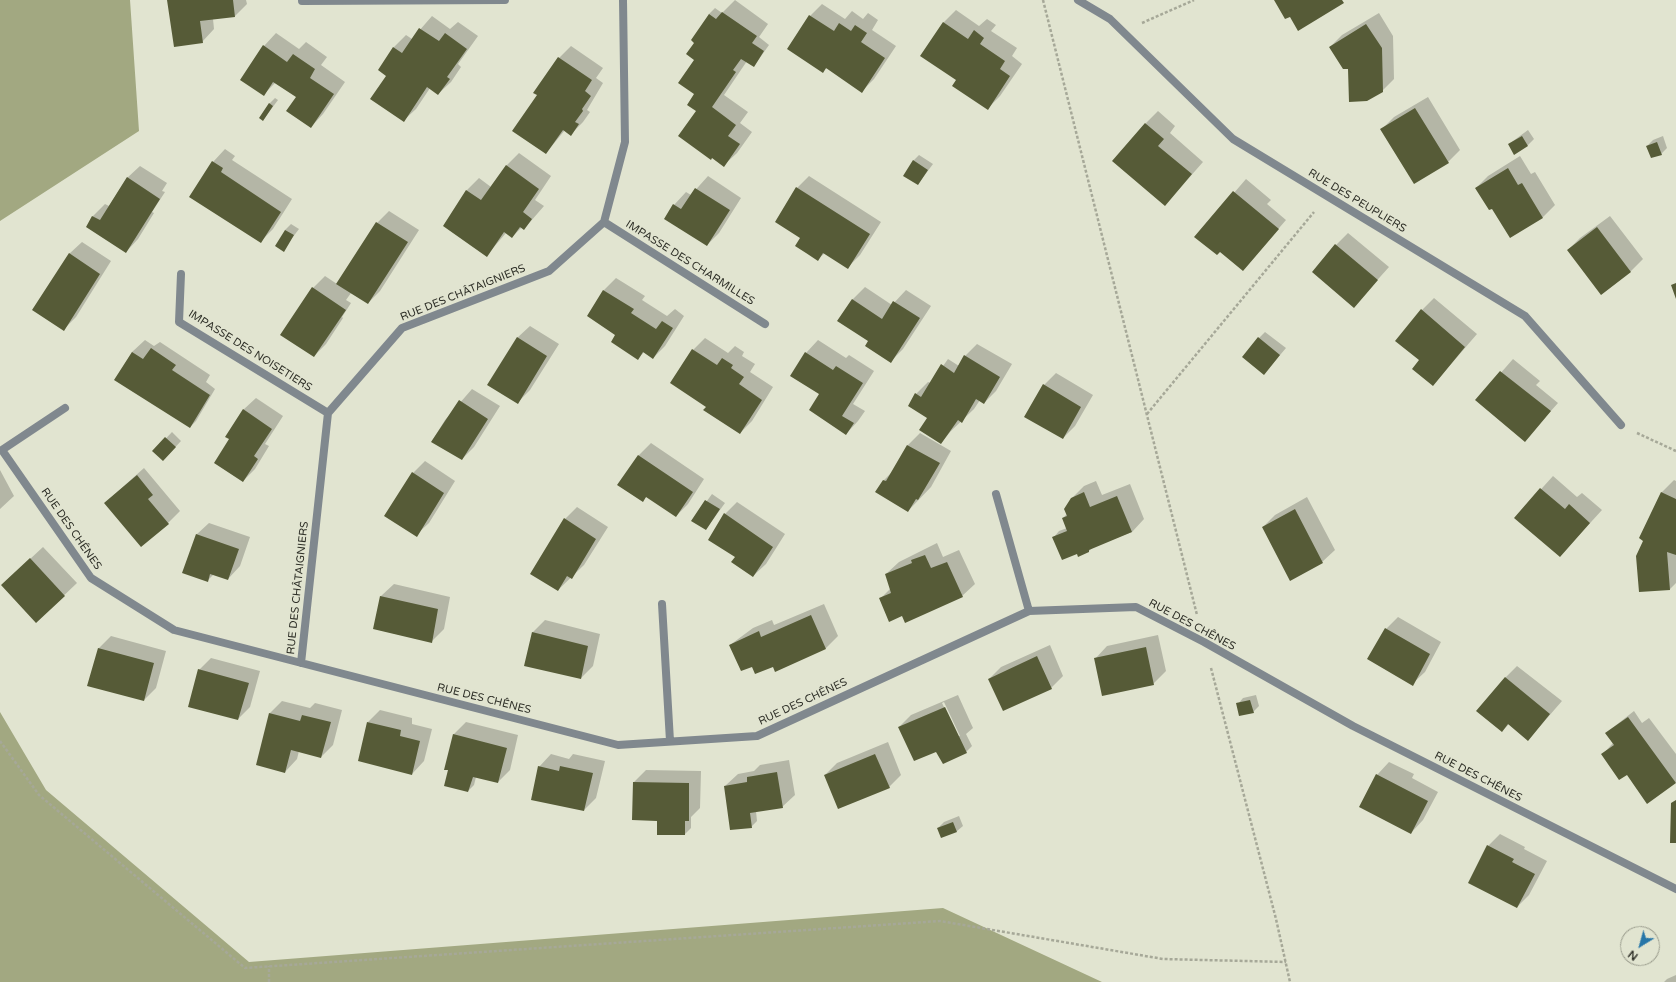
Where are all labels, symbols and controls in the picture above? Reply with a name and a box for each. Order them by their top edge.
street label: RUE DES PEUPLIERS [1306,166,1408,236]
street label: IMPASSE DES CHARMILLES [623,218,757,308]
street label: RUE DES CHÂTAIGNIERS [399,262,527,324]
street label: IMPASSE DES NOISETIERS [186,307,314,395]
street label: RUE DES CHÊNES [38,486,104,572]
street label: RUE DES CHÂTAIGNIERS [284,521,312,655]
street label: RUE DES CHÊNES [1146,597,1238,653]
street label: RUE DES CHÊNES [756,676,850,728]
street label: RUE DES CHÊNES [436,681,532,717]
street label: RUE DES CHÊNES [1432,749,1524,805]
north arrow [1620,926,1660,966]
text: N [1626,947,1641,963]

